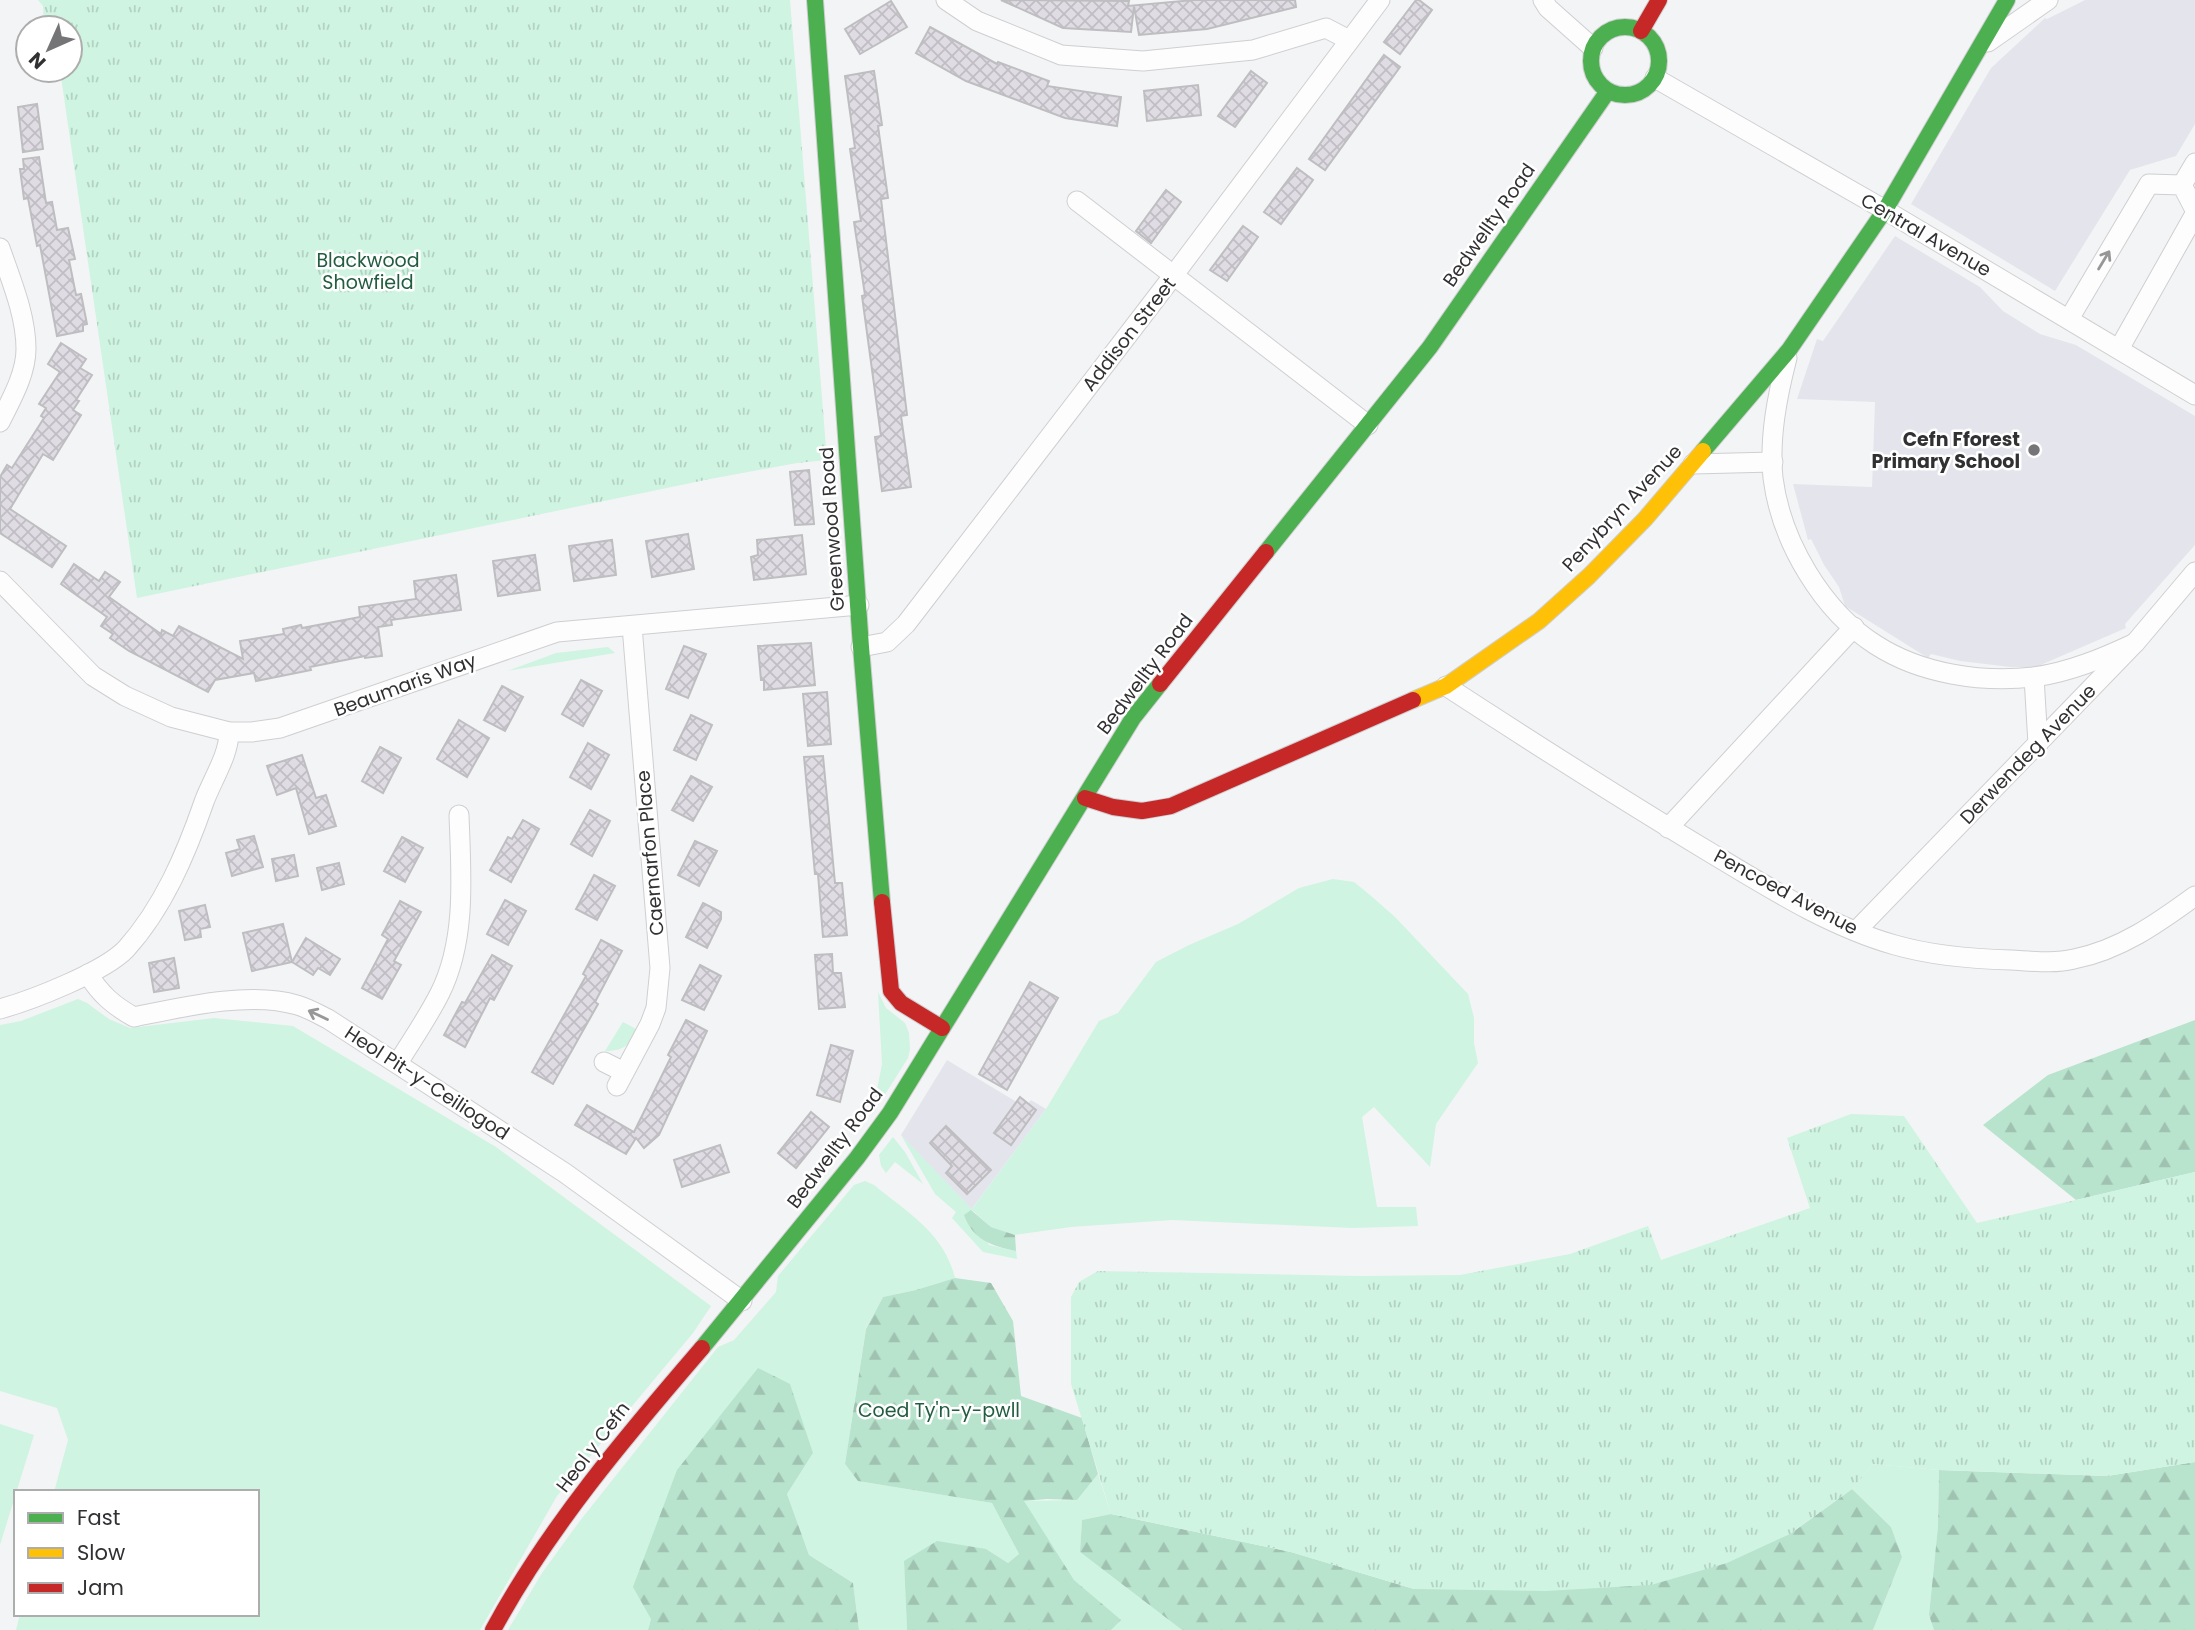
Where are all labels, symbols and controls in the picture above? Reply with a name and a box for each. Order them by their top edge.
north arrow [14,14,84,84]
text: N [23,46,52,75]
street label: Bedwellty Road [1436,158,1542,292]
street label: Central Avenue [1856,187,1996,283]
park label: Blackwood Showfield [316,247,420,296]
one-way arrow [2097,251,2111,271]
street label: Addison Street [1076,271,1182,397]
place label: Cefn Fforest Primary School [1871,426,2020,475]
street label: Penybryn Avenue [1556,439,1688,577]
marker: Cefn Fforest Primary School [2026,442,2042,458]
street label: Greenwood Road [813,446,851,612]
street label: Bedwellty Road [1091,608,1199,740]
street label: Beaumaris Way [330,647,480,723]
street label: Derwendeg Avenue [1954,678,2102,830]
street label: Caernarfon Place [629,769,671,937]
street label: Pencoed Avenue [1709,843,1863,941]
one-way arrow [308,1008,329,1021]
street label: Heol Pit-y-Ceiliogod [339,1020,515,1146]
street label: Bedwellty Road [781,1082,889,1214]
street label: Heol y Cefn [550,1396,636,1498]
park label: Coed Ty'n-y-pwll [858,1397,1020,1424]
legend [14,1490,259,1616]
text: Fast [77,1503,120,1532]
text: Slow [77,1538,125,1567]
text: Jam [77,1573,124,1602]

